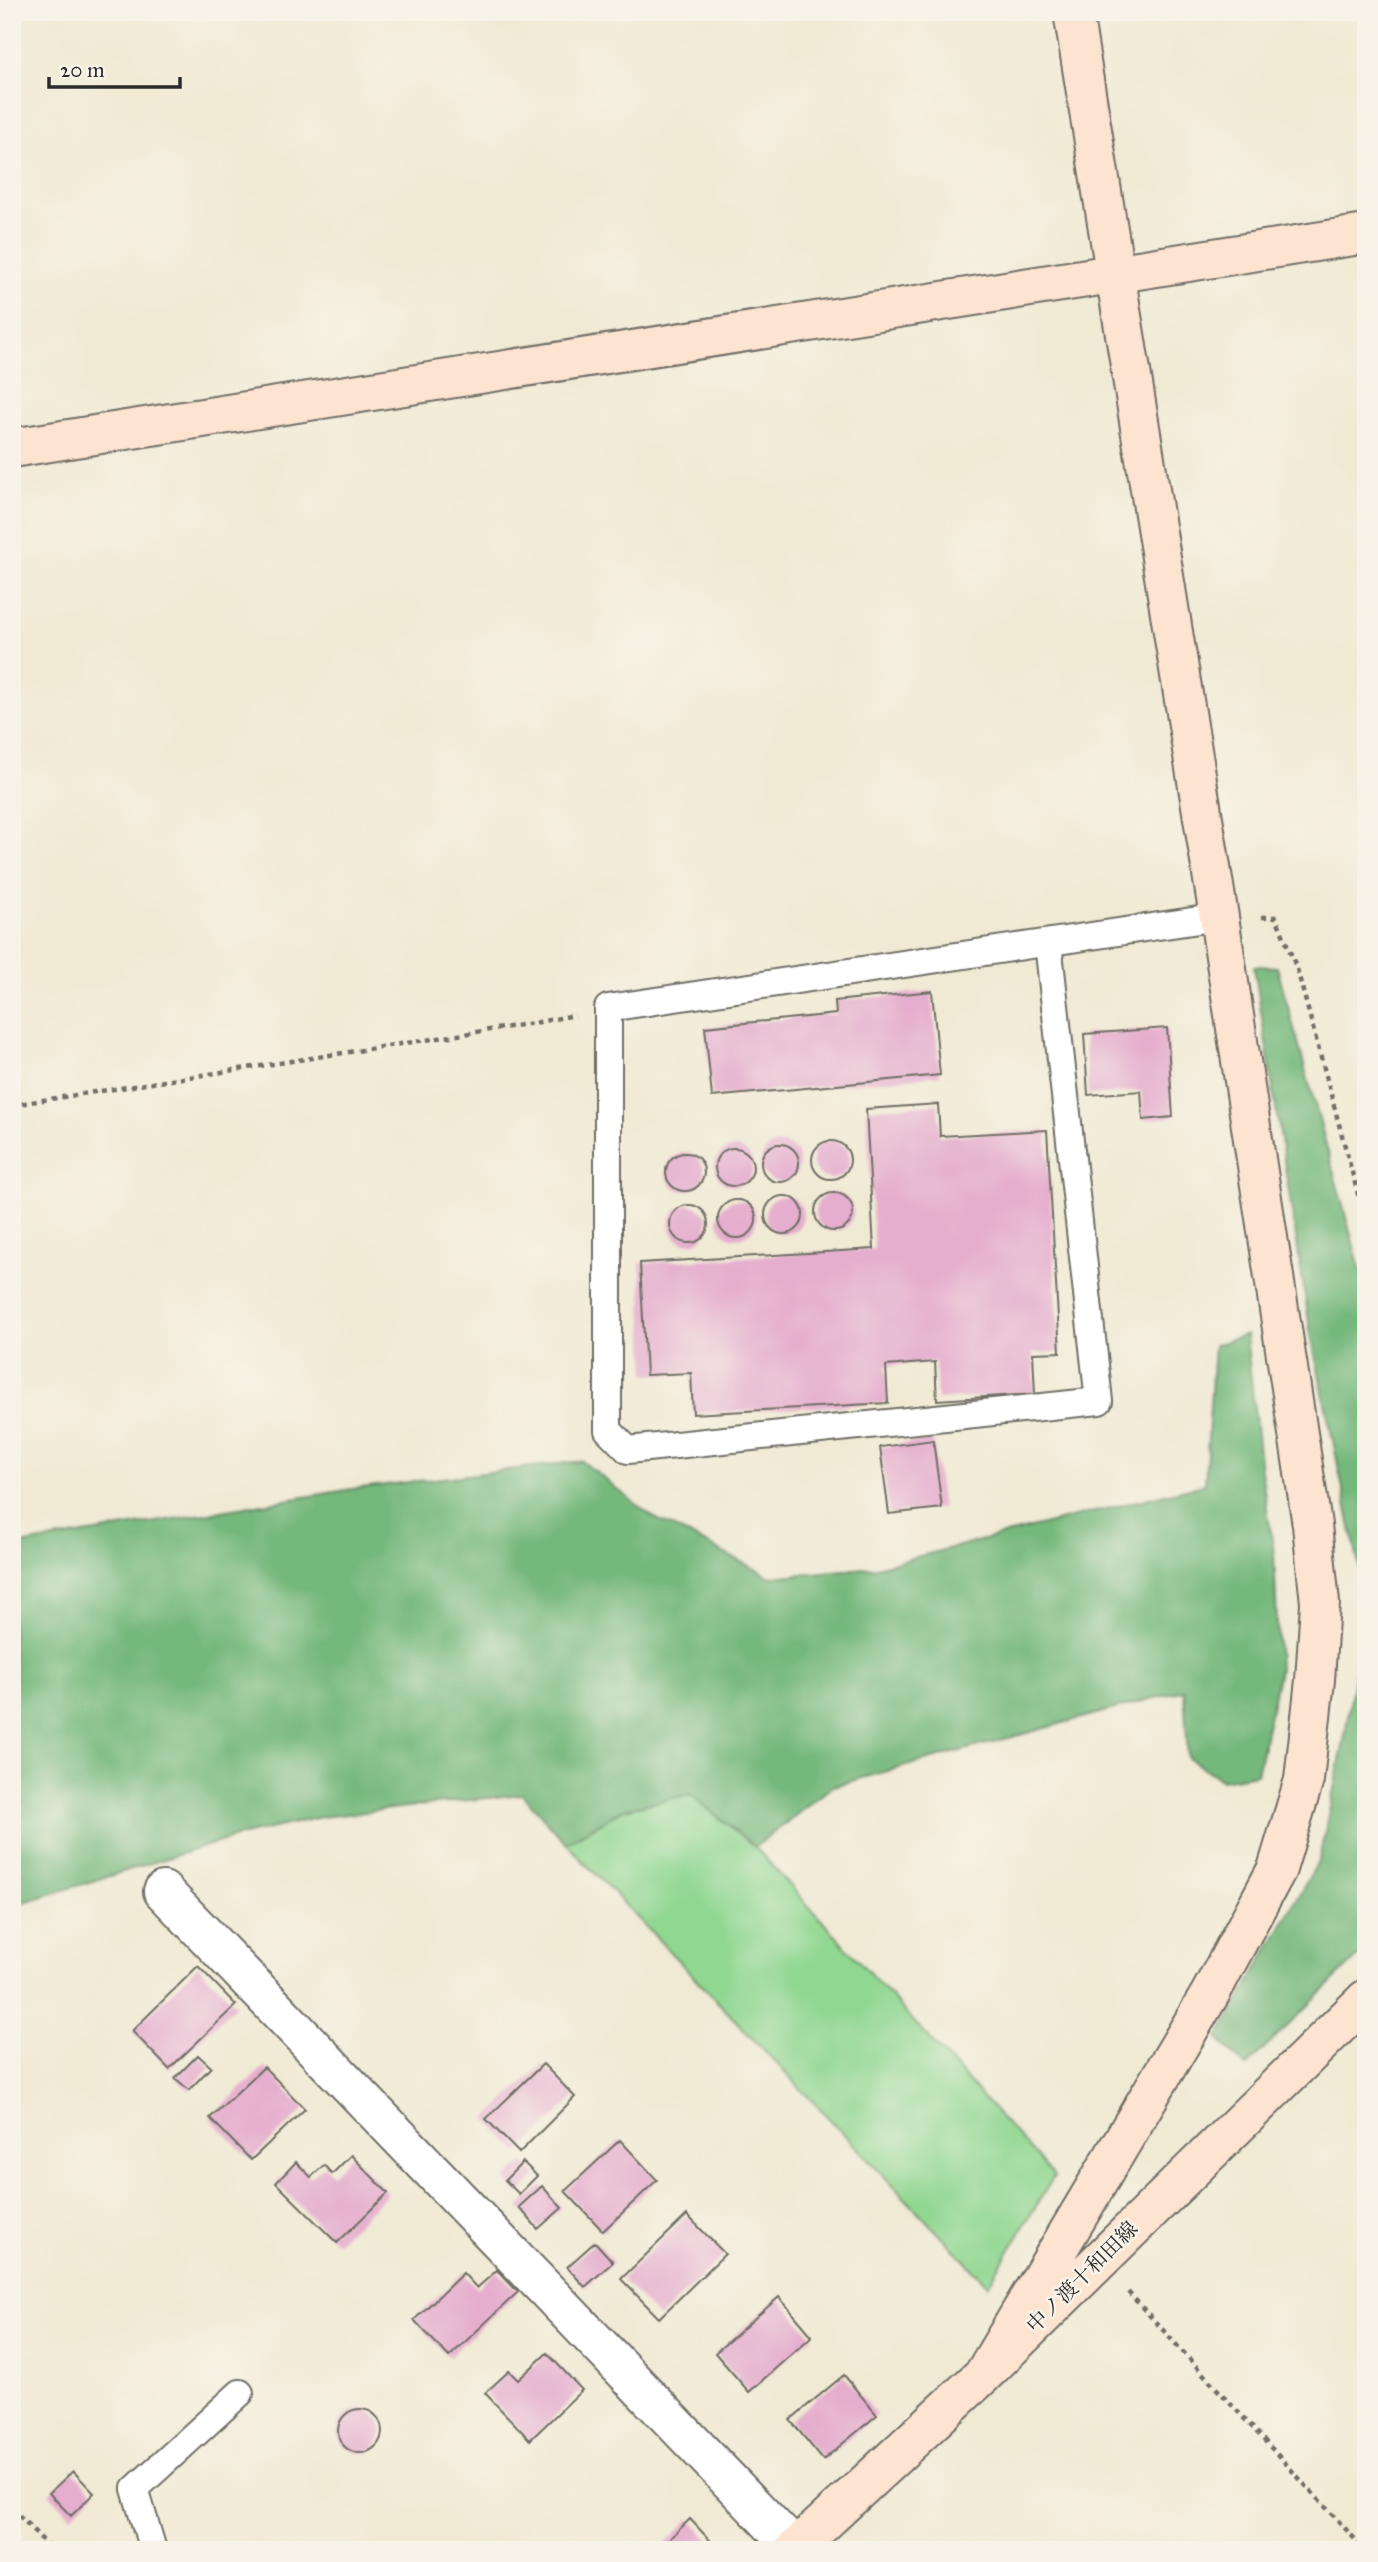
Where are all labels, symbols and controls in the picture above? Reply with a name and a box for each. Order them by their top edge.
scale bar [49,46,180,90]
text: 20 m [60,57,105,83]
street label: 中ノ渡十和田線 [1021,2216,1143,2338]

